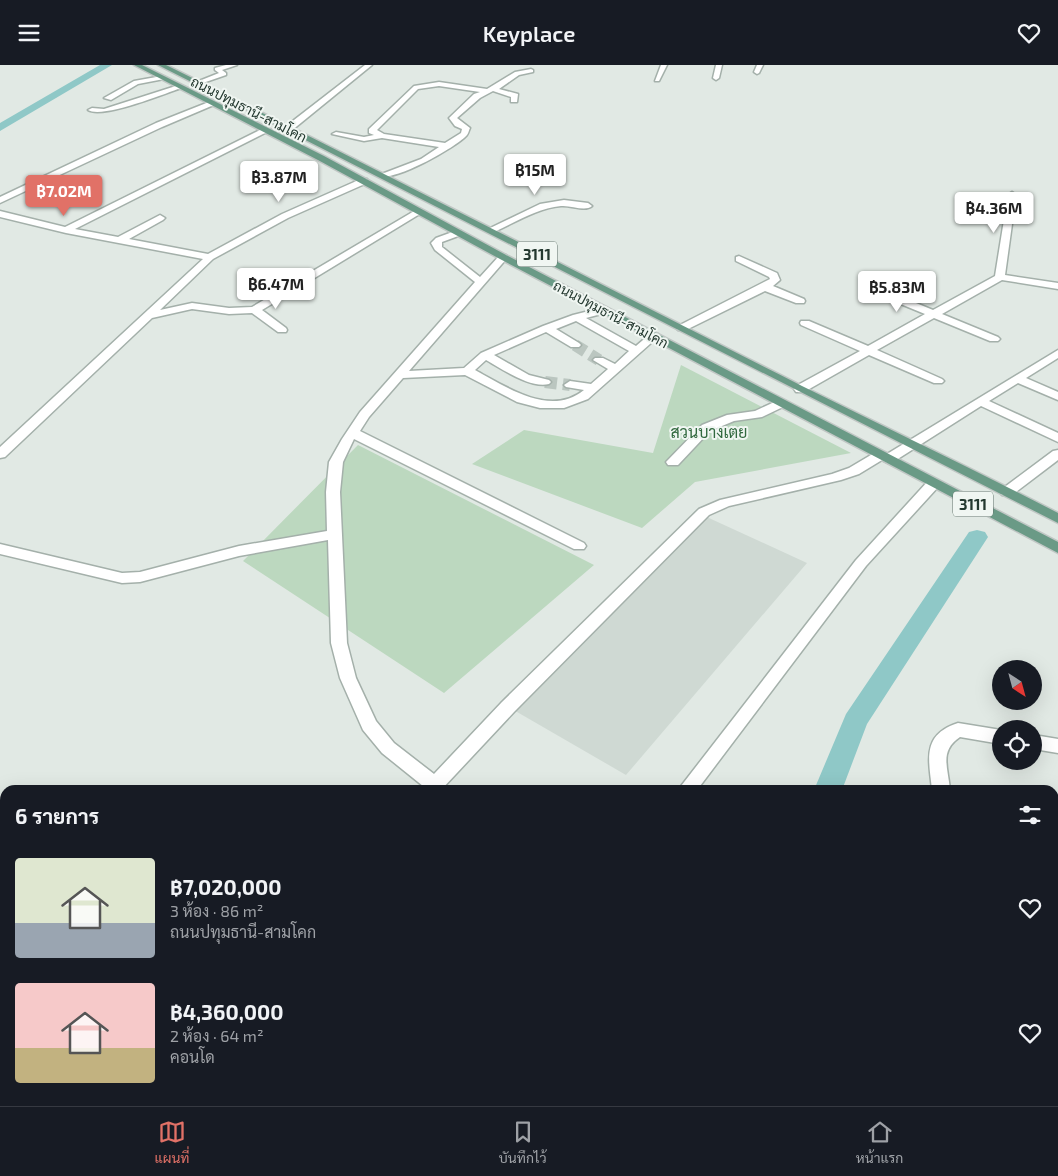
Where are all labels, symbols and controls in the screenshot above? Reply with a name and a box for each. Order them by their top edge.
icon: menu [15,19,43,47]
icon: heart [1015,19,1043,47]
text: Keyplace [483,20,575,46]
street label: ถนนปทุมธานี-สามโคก [187,72,310,147]
pin: ฿15M [505,153,565,196]
text: ฿15M [515,160,555,179]
pin: ฿3.87M [238,161,320,203]
text: ฿3.87M [251,167,307,186]
pin: ฿7.02M [23,175,105,217]
text: ฿7.02M [36,181,92,200]
pin: ฿4.36M [953,191,1035,234]
text: ฿4.36M [966,198,1022,217]
road number: 3111 [517,241,557,267]
pin: ฿6.47M [235,267,317,310]
pin: ฿5.83M [856,271,938,313]
text: ฿6.47M [248,274,304,293]
street label: ถนนปทุมธานี-สามโคก [550,276,671,353]
text: ฿5.83M [869,277,925,296]
park label: สวนบางเตย [671,422,747,441]
road number: 3111 [953,491,993,517]
north arrow [992,660,1042,710]
map controls [992,660,1042,770]
button: locate [992,720,1042,770]
icon: filters [1016,801,1044,829]
text: 6 รายการ [15,803,99,828]
text: ฿7,020,000 [170,874,282,899]
icon: home [55,878,115,938]
icon: heart [1016,894,1044,922]
text: 3 ห้อง · 86 m² [170,901,263,920]
text: ถนนปทุมธานี-สามโคก [170,922,316,941]
text: ฿4,360,000 [170,999,284,1024]
icon: home [55,1003,115,1063]
icon: heart [1016,1019,1044,1047]
text: 2 ห้อง · 64 m² [170,1026,264,1045]
text: คอนโด [170,1047,215,1066]
tab: แผนที่ [155,1118,190,1166]
tab: บันทึกไว้ [499,1118,547,1166]
tab: หน้าแรก [856,1118,903,1166]

